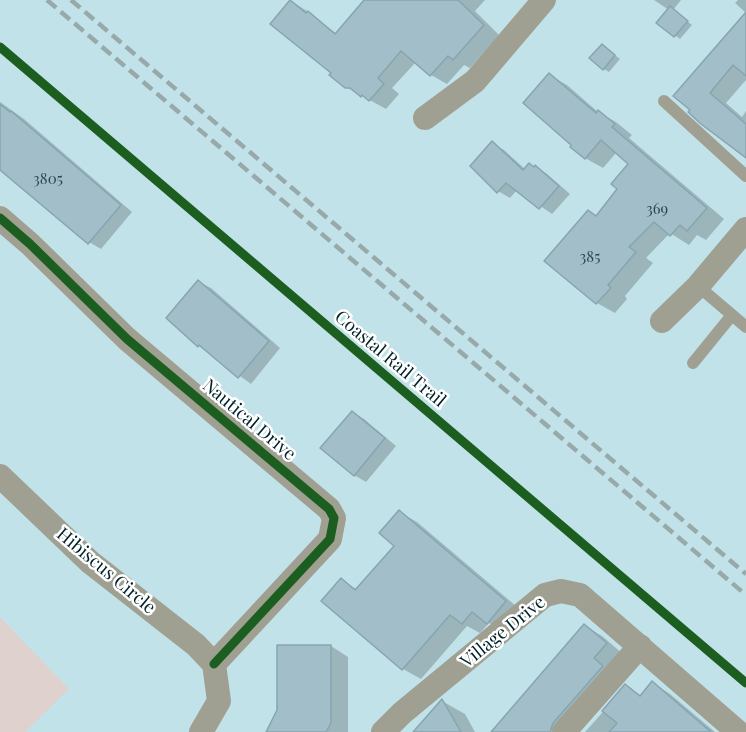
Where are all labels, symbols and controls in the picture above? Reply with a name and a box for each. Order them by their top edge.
house number: 3805 [33,170,63,188]
house number: 369 [646,200,668,218]
house number: 385 [580,248,600,266]
street label: Coastal Rail Trail [330,306,450,412]
street label: Nautical Drive [198,375,300,465]
street label: Hibiscus Circle [52,523,160,619]
street label: Village Drive [456,591,550,673]

